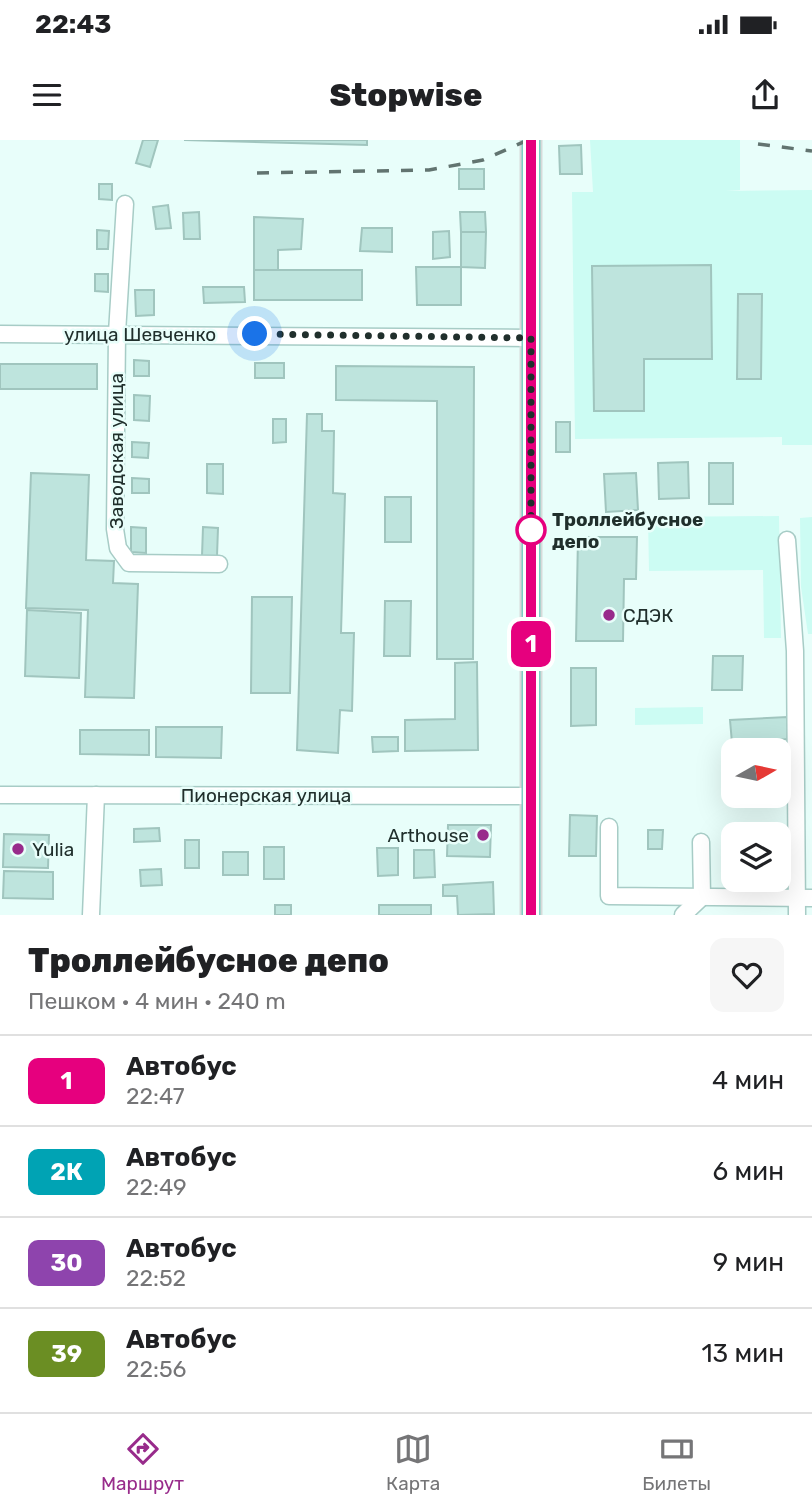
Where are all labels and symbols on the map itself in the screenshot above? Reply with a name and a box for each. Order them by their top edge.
your location [237,316,272,351]
street label: улица Шевченко [64,323,216,346]
street label: Заводская улица [105,373,128,529]
place label: Троллейбусное депо [552,508,703,553]
marker: Троллейбусное депо [516,515,546,545]
place label: СДЭК [623,604,673,627]
marker: СДЭК [601,607,617,623]
line badge: 1 [508,621,554,667]
north arrow [721,738,791,808]
street label: Пионерская улица [181,784,351,807]
place label: Arthouse [387,824,469,847]
marker: Arthouse [475,827,491,843]
place label: Yulia [32,838,74,861]
marker: Yulia [10,841,26,857]

